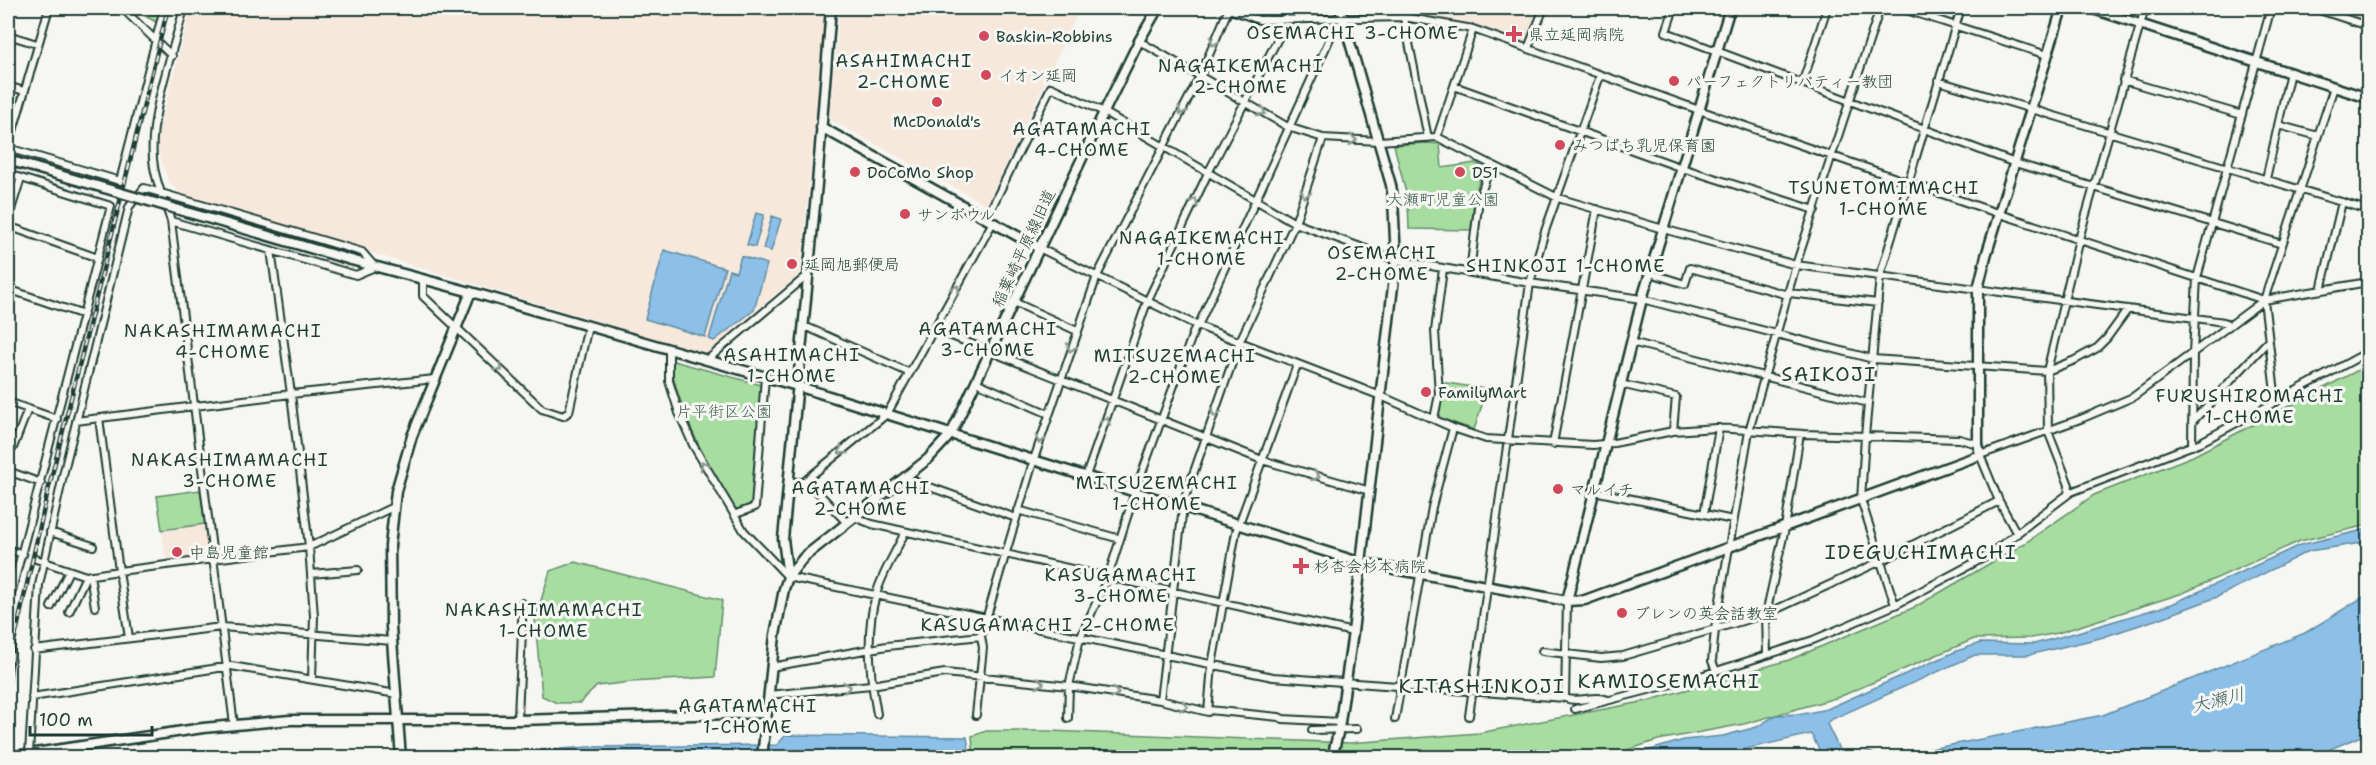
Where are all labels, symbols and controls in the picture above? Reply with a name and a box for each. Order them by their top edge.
district label: OSEMACHI 3-CHOME [1247,21,1459,45]
place label: 県立延岡病院 [1528,24,1624,45]
marker: 県立延岡病院 [1505,25,1523,43]
place label: Baskin-Robbins [996,26,1113,47]
marker: Baskin-Robbins [977,29,991,43]
one-way arrow [1209,36,1221,47]
district label: ASAHIMACHI 2-CHOME [835,49,973,94]
district label: NAGAIKEMACHI 2-CHOME [1158,54,1324,99]
place label: イオン延岡 [998,65,1077,86]
marker: イオン延岡 [979,68,993,82]
place label: パーフェクトリバティー教団 [1686,71,1893,92]
marker: パーフェクトリバティー教団 [1667,74,1681,88]
marker: McDonald's [930,95,944,109]
one-way arrow [1178,105,1189,116]
one-way arrow [1256,105,1266,116]
place label: McDonald's [893,111,981,132]
district label: AGATAMACHI 4-CHOME [1012,117,1152,162]
one-way arrow [1349,133,1358,146]
place label: みつばち乳児保育園 [1572,135,1716,156]
marker: みつばち乳児保育園 [1553,138,1567,152]
place label: DoCoMo Shop [867,162,974,183]
place label: D51 [1472,162,1498,183]
marker: DoCoMo Shop [848,165,862,179]
marker: D51 [1453,165,1467,179]
district label: TSUNETOMIMACHI 1-CHOME [1788,176,1980,221]
street label: 稲葉崎平原線旧道 [987,186,1060,311]
one-way arrow [1300,188,1313,199]
park label: 大瀬町児童公園 [1387,189,1499,210]
one-way arrow [1187,197,1199,208]
place label: サンボウル [917,204,996,225]
marker: サンボウル [898,207,912,221]
district label: NAGAIKEMACHI 1-CHOME [1119,226,1285,271]
district label: OSEMACHI 2-CHOME [1327,241,1437,286]
place label: 延岡旭郵便局 [804,254,900,275]
district label: SHINKOJI 1-CHOME [1466,254,1666,278]
marker: 延岡旭郵便局 [785,257,799,271]
one-way arrow [949,285,960,295]
district label: AGATAMACHI 3-CHOME [918,317,1058,362]
district label: NAKASHIMAMACHI 4-CHOME [124,319,322,364]
one-way arrow [1066,342,1079,353]
district label: ASAHIMACHI 1-CHOME [723,343,861,388]
district label: MITSUZEMACHI 2-CHOME [1094,344,1256,389]
one-way arrow [492,361,502,372]
district label: SAIKOJI [1781,361,1877,387]
place label: FamilyMart [1438,382,1527,403]
district label: FURUSHIROMACHI 1-CHOME [2155,384,2345,429]
marker: FamilyMart [1419,385,1433,399]
park label: 片平街区公園 [676,401,772,422]
one-way arrow [1210,407,1223,418]
one-way arrow [1098,416,1111,427]
one-way arrow [1035,434,1048,445]
one-way arrow [838,443,849,454]
district label: NAKASHIMAMACHI 3-CHOME [131,448,329,493]
one-way arrow [700,461,711,471]
one-way arrow [1310,469,1321,481]
district label: MITSUZEMACHI 1-CHOME [1076,471,1238,516]
district label: AGATAMACHI 2-CHOME [791,476,931,521]
place label: マルイチ [1570,479,1634,500]
marker: マルイチ [1551,482,1565,496]
district label: IDEGUCHIMACHI [1825,539,2017,565]
place label: 中島児童館 [189,542,269,563]
marker: 中島児童館 [170,545,184,559]
place label: 杉杏会杉本病院 [1314,556,1426,577]
marker: 杉杏会杉本病院 [1292,557,1310,575]
district label: KASUGAMACHI 3-CHOME [1045,563,1197,608]
district label: NAKASHIMAMACHI 1-CHOME [445,598,643,643]
place label: ブレンの英会話教室 [1634,603,1778,624]
marker: ブレンの英会話教室 [1615,606,1629,620]
district label: KASUGAMACHI 2-CHOME [920,613,1176,637]
district label: KAMIOSEMACHI [1578,668,1760,694]
district label: KITASHINKOJI [1399,673,1565,699]
one-way arrow [1036,676,1045,689]
one-way arrow [842,682,851,694]
water label: 大瀬川 [2189,682,2247,718]
one-way arrow [1109,686,1119,699]
district label: AGATAMACHI 1-CHOME [678,694,818,739]
scale bar [30,699,152,737]
one-way arrow [1179,699,1189,712]
text: 100 m [39,708,93,732]

